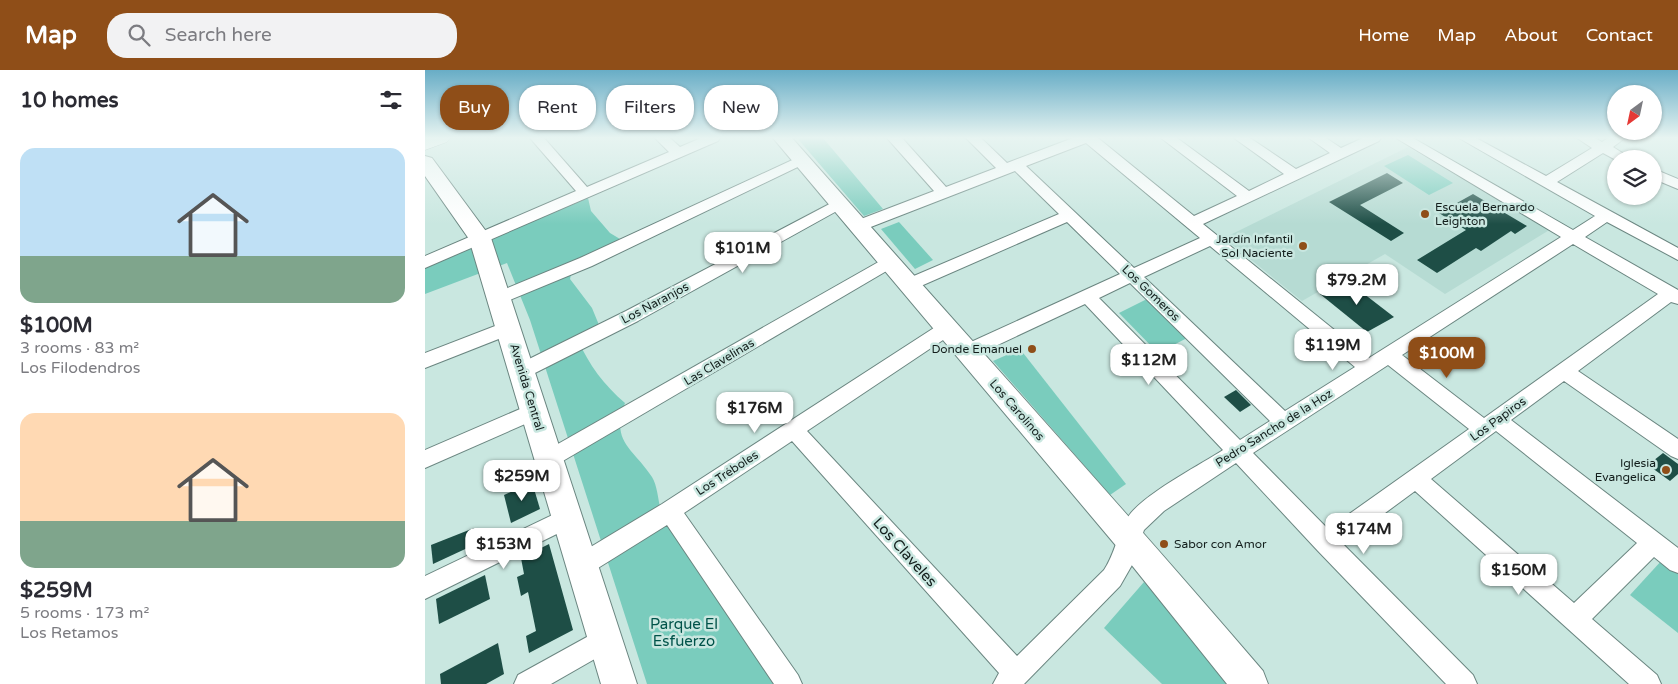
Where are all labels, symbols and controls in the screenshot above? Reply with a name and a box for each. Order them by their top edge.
search box [107,13,457,58]
text: Map [25,21,77,50]
icon: search [125,21,153,49]
text: Search here [165,24,272,46]
text: Home [1358,24,1409,46]
text: Map [1437,24,1476,46]
text: About [1504,24,1558,46]
text: Contact [1586,24,1653,46]
chip: Buy [440,85,509,130]
chip: Rent [519,85,596,130]
chip: Filters [606,85,694,130]
chip: New [704,85,778,130]
north arrow [1607,85,1663,140]
map controls [1607,85,1662,205]
icon: filters [377,86,405,114]
text: 10 homes [20,88,119,113]
button: layers [1607,150,1662,205]
icon: home [168,180,258,270]
place label: Escuela Bernardo Leighton [1435,200,1535,228]
marker: Escuela Bernardo Leighton [1419,208,1431,220]
pin: $101M [708,232,778,274]
place label: Jardín Infantil Sol Naciente [1216,232,1293,260]
text: $101M [715,238,771,258]
marker: Jardín Infantil Sol Naciente [1297,240,1309,252]
street label: Los Gomeros [1119,262,1183,324]
pin: $79.2M [1316,264,1398,306]
text: $79.2M [1327,270,1387,290]
street label: Los Naranjos [619,279,691,327]
text: $100M [20,313,93,338]
pin: $119M [1298,328,1368,371]
street label: Las Clavelinas [681,335,757,388]
text: $119M [1305,335,1361,355]
pin: $100M [1412,336,1482,379]
text: 3 rooms · 83 m² [20,338,139,358]
street label: Avenida Central [507,342,547,432]
place label: Donde Emanuel [931,342,1022,356]
marker: Donde Emanuel [1026,343,1038,355]
text: $100M [1419,343,1475,363]
pin: $112M [1114,344,1184,386]
text: $112M [1121,350,1177,370]
text: Los Filodendros [20,358,140,378]
street label: Los Carolinos [987,377,1047,444]
street label: Pedro Sancho de la Hoz [1213,386,1335,470]
pin: $176M [720,392,790,434]
street label: Los Papiros [1467,394,1529,444]
text: $176M [727,398,783,418]
icon: home [168,445,258,535]
street label: Los Tréboles [693,448,761,498]
place label: Iglesia Evangelica [1595,456,1656,484]
pin: $259M [487,460,557,502]
marker: Iglesia Evangelica [1660,464,1672,476]
text: $259M [494,466,550,486]
pin: $174M [1329,512,1399,555]
street label: Los Claveles [869,514,941,590]
text: $174M [1336,519,1392,539]
pin: $153M [469,528,539,570]
text: $153M [476,534,532,554]
place label: Sabor con Amor [1174,537,1267,551]
marker: Sabor con Amor [1158,538,1170,550]
pin: $150M [1484,554,1554,596]
text: $150M [1491,560,1547,580]
text: $259M [20,578,93,603]
text: 5 rooms · 173 m² [20,603,149,623]
park label: Parque El Esfuerzo [650,615,718,650]
text: Los Retamos [20,623,118,643]

